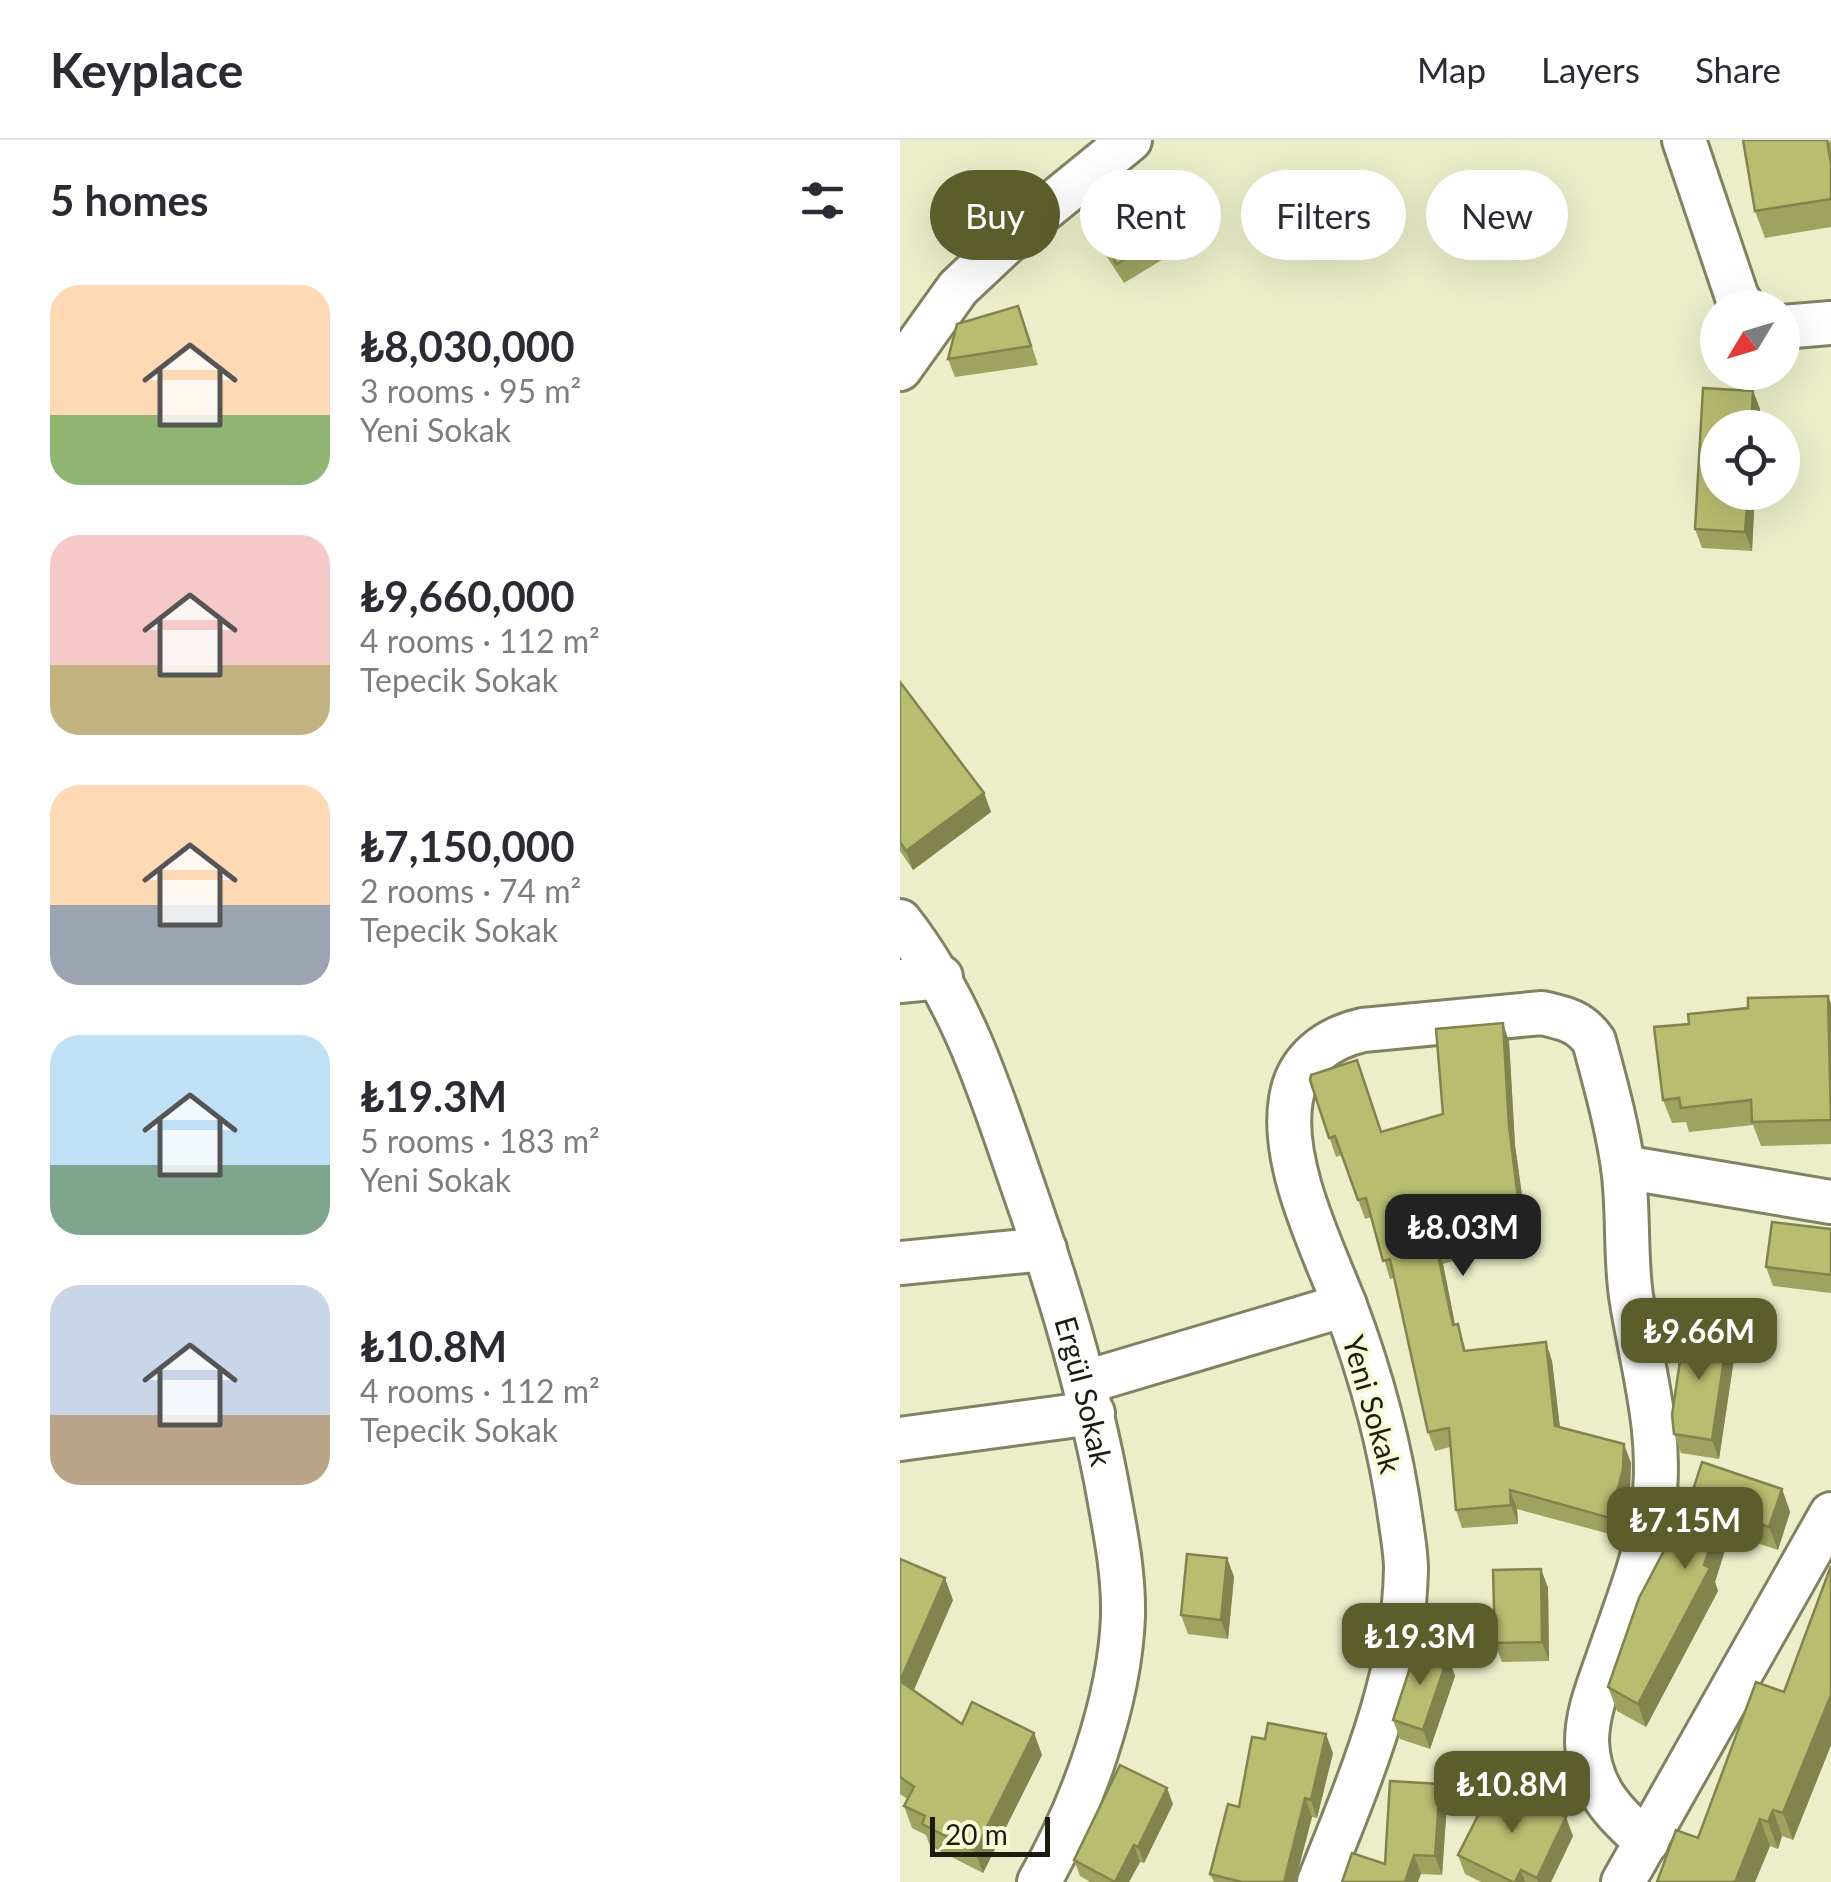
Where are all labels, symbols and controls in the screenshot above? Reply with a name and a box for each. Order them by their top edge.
text: Keyplace [50,41,243,98]
text: Map [1417,48,1486,90]
text: Layers [1541,48,1640,90]
text: Share [1695,48,1781,90]
chip: Buy [930,170,1060,260]
chip: Rent [1080,170,1221,260]
chip: Filters [1241,170,1406,260]
chip: New [1426,170,1568,260]
icon: filters [795,173,850,228]
text: 5 homes [50,175,208,225]
north arrow [1700,290,1800,390]
map controls [1700,290,1800,510]
text: ₺8,030,000 [360,321,575,371]
icon: home [130,325,250,445]
text: 3 rooms · 95 m² [360,371,581,410]
text: Yeni Sokak [360,410,511,449]
button: locate [1700,410,1800,510]
text: ₺9,660,000 [360,571,575,621]
icon: home [130,575,250,695]
text: 4 rooms · 112 m² [360,621,600,660]
text: Tepecik Sokak [360,660,558,699]
text: ₺7,150,000 [360,821,575,871]
icon: home [130,825,250,945]
text: 2 rooms · 74 m² [360,871,581,910]
text: Tepecik Sokak [360,910,558,949]
text: ₺19.3M [360,1071,507,1121]
icon: home [130,1075,250,1195]
text: 5 rooms · 183 m² [360,1121,600,1160]
text: Yeni Sokak [360,1160,511,1199]
pin: ₺8.03M [1382,1194,1544,1279]
text: ₺8.03M [1407,1207,1519,1246]
pin: ₺9.66M [1618,1298,1780,1383]
text: ₺9.66M [1643,1311,1755,1350]
street label: Ergül Sokak [1048,1312,1121,1470]
text: ₺10.8M [360,1321,507,1371]
icon: home [130,1325,250,1445]
street label: Yeni Sokak [1336,1331,1410,1478]
text: 4 rooms · 112 m² [360,1371,600,1410]
text: Tepecik Sokak [360,1410,558,1449]
pin: ₺7.15M [1604,1487,1766,1572]
text: ₺7.15M [1629,1500,1741,1539]
pin: ₺19.3M [1339,1603,1501,1688]
text: ₺19.3M [1364,1616,1476,1655]
pin: ₺10.8M [1431,1751,1593,1836]
text: ₺10.8M [1456,1764,1568,1803]
scale bar [930,1812,1050,1856]
text: 20 m [945,1817,1008,1851]

